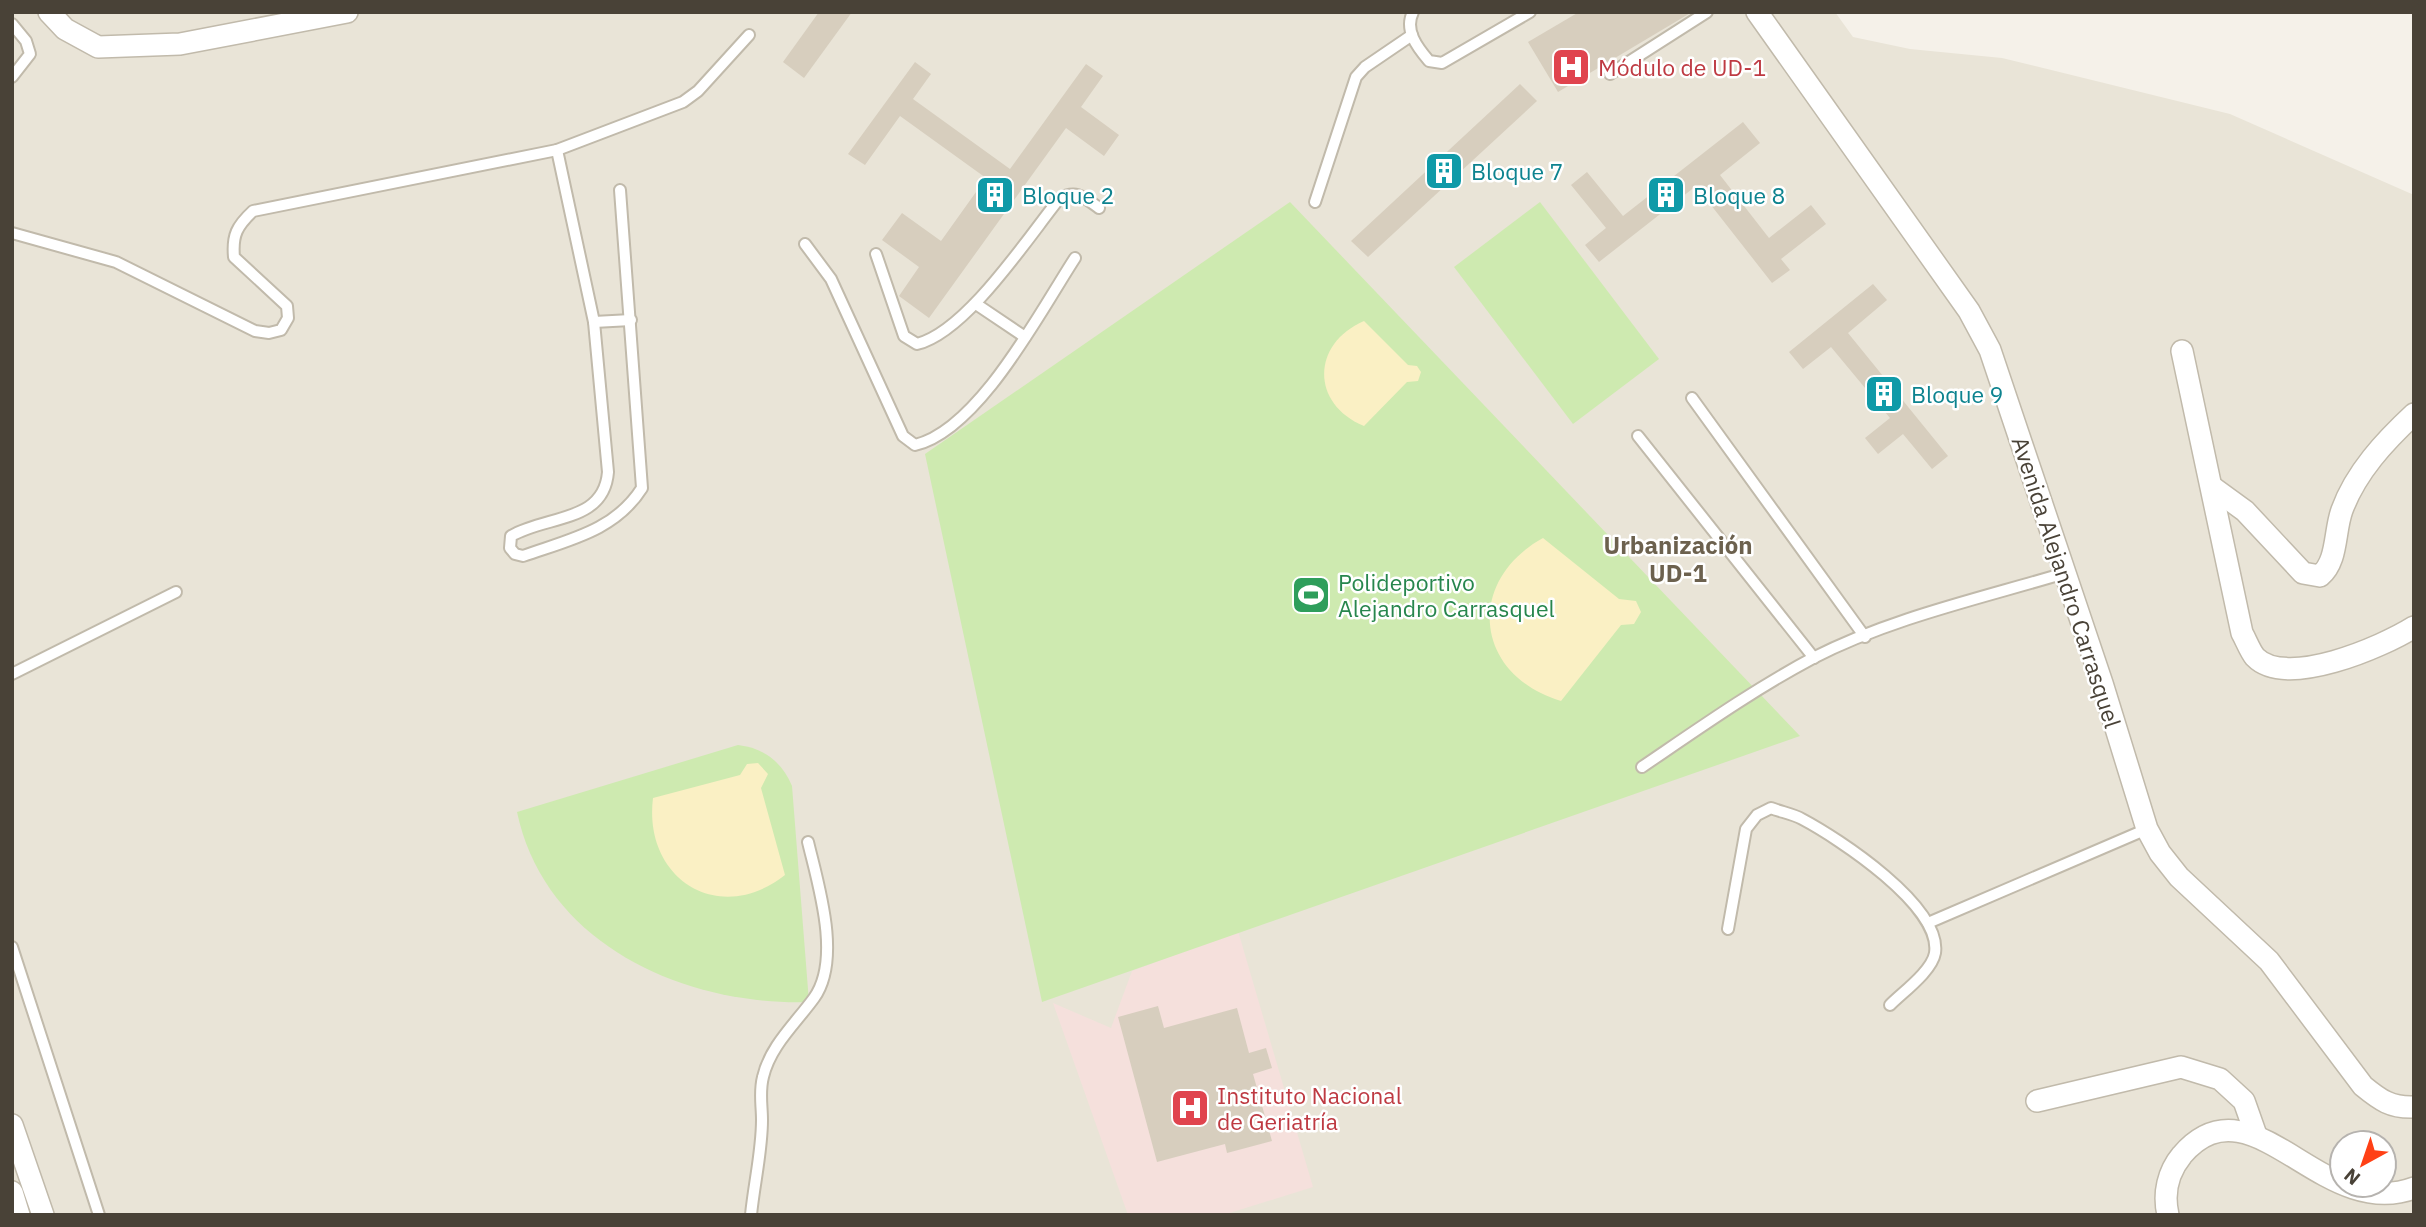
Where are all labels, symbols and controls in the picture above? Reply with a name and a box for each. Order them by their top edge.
hospital icon: Módulo de UD-1 [1550,46,1592,88]
place label: Módulo de UD-1 [1598,52,1766,82]
building icon: Bloque 7 [1423,150,1465,192]
place label: Bloque 7 [1471,156,1563,186]
building icon: Bloque 2 [974,174,1016,216]
building icon: Bloque 8 [1645,174,1687,216]
place label: Bloque 2 [1022,180,1114,210]
place label: Bloque 8 [1693,180,1785,210]
building icon: Bloque 9 [1863,373,1905,415]
place label: Bloque 9 [1911,379,2003,409]
street label: Avenida Alejandro Carrasquel [2006,432,2128,732]
district label: Urbanización UD-1 [1604,529,1752,589]
place label: Polideportivo Alejandro Carrasquel [1338,567,1555,623]
sports icon: Polideportivo Alejandro Carrasquel [1290,574,1332,616]
place label: Instituto Nacional de Geriatría [1217,1080,1402,1136]
hospital icon: Instituto Nacional de Geriatría [1169,1087,1211,1129]
north arrow [2328,1129,2398,1199]
text: N [2339,1163,2365,1191]

